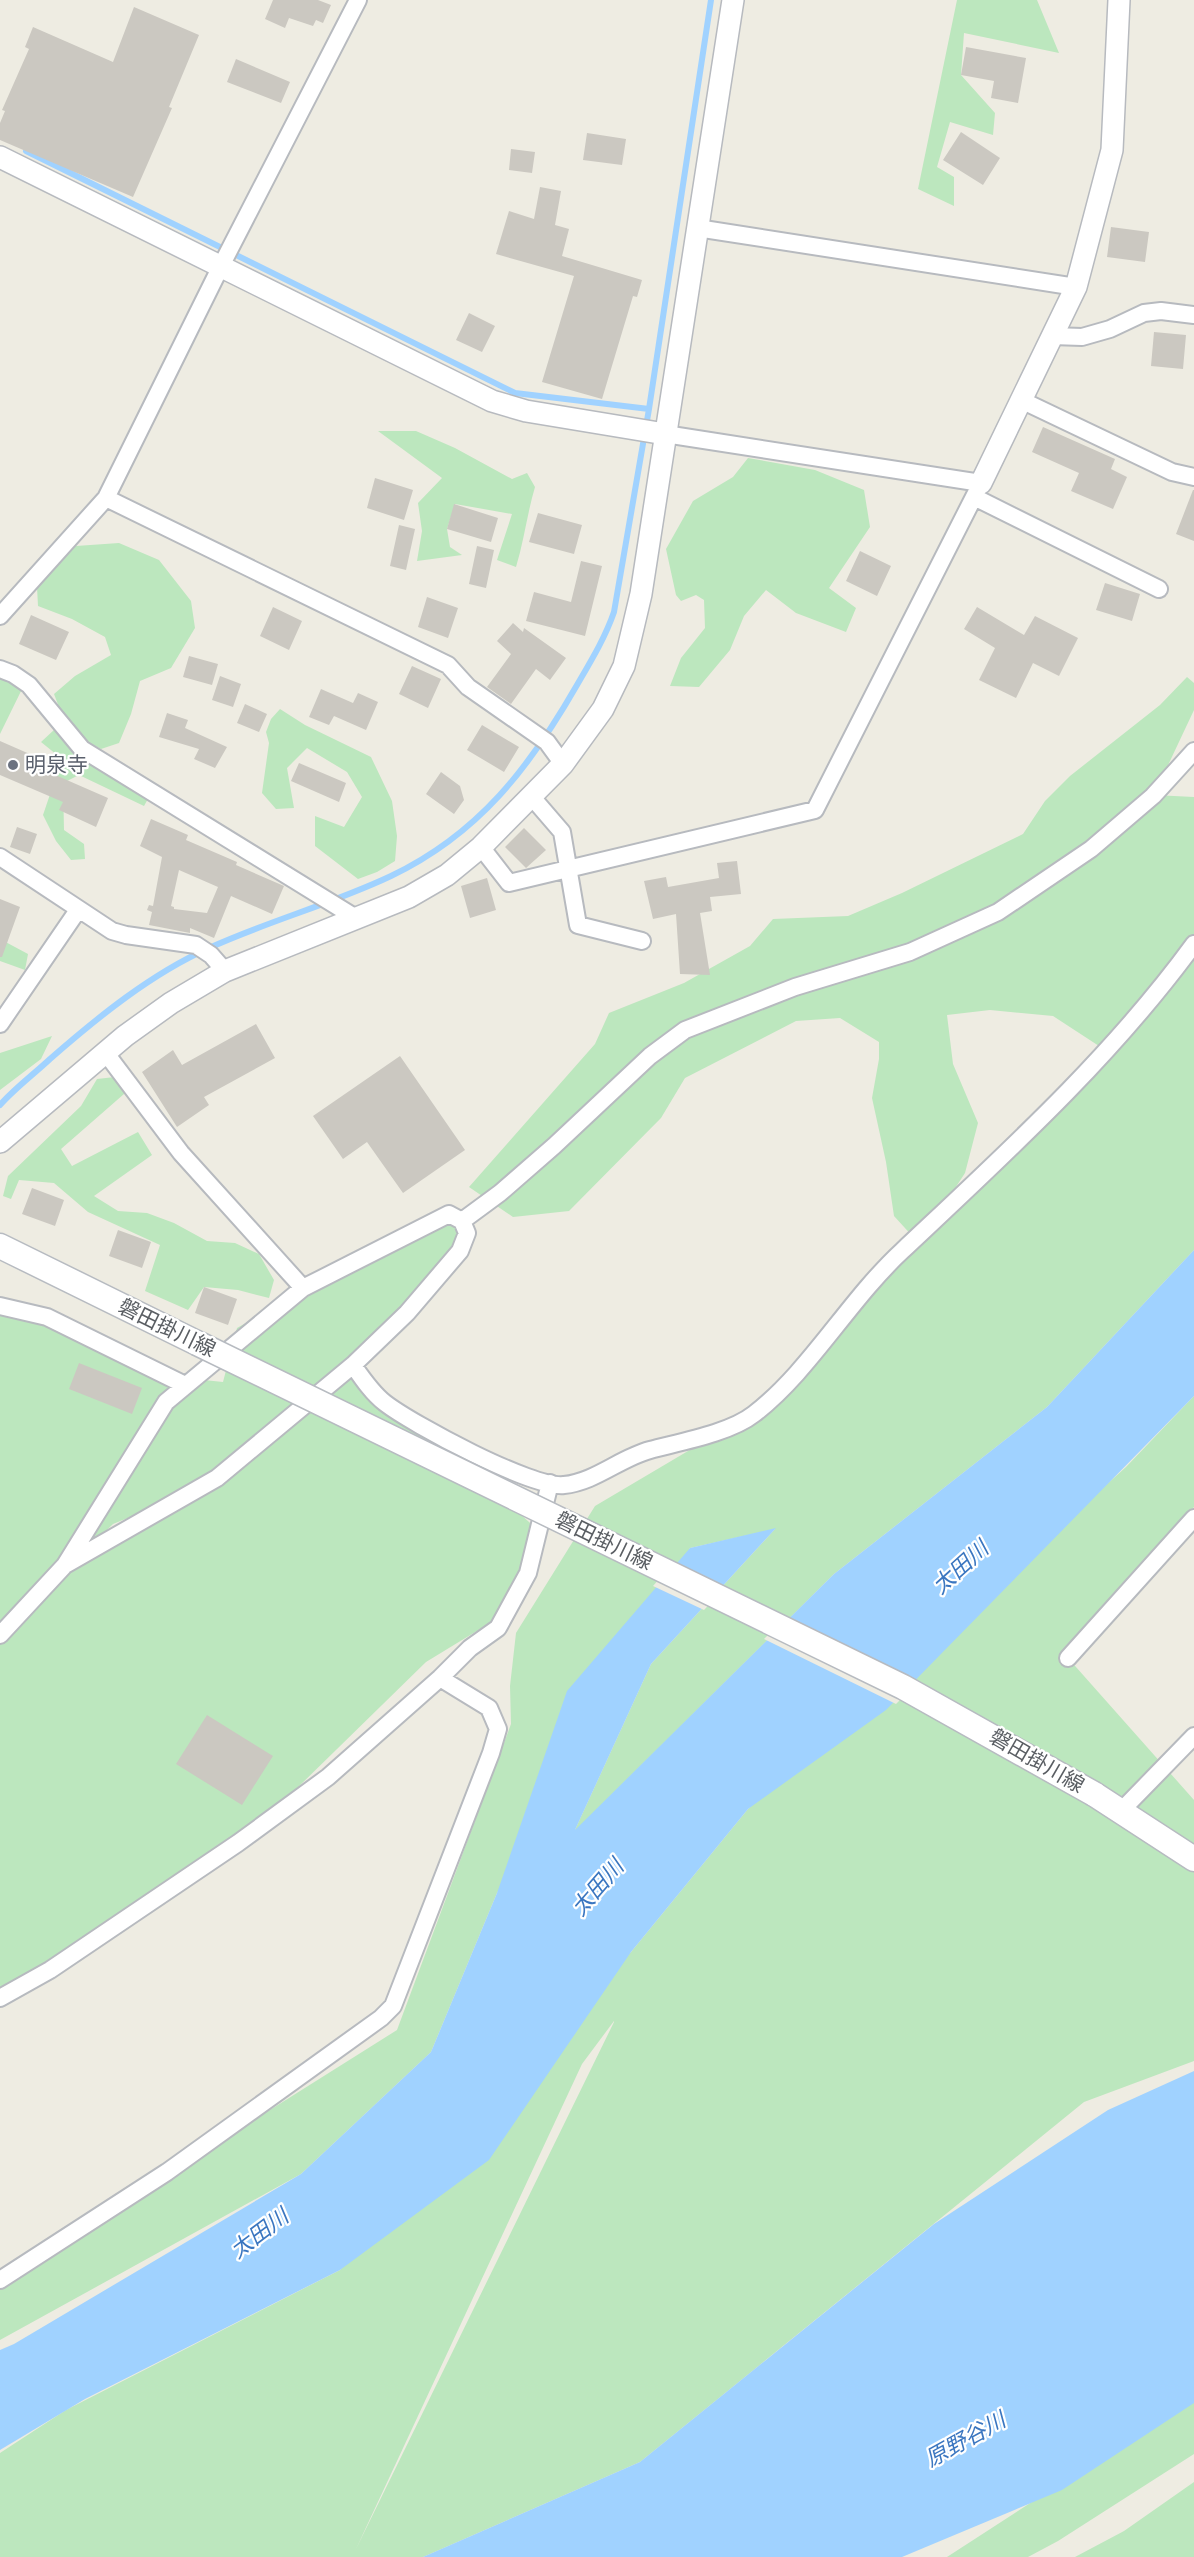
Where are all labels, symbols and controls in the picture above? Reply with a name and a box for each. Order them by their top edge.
place label: 明泉寺 [25,751,88,777]
marker: 明泉寺 [6,758,20,772]
street label: 磐田掛川線 [115,1292,220,1362]
street label: 磐田掛川線 [552,1505,657,1575]
water label: 太田川 [926,1533,995,1599]
street label: 磐田掛川線 [986,1723,1089,1798]
water label: 太田川 [565,1851,631,1921]
water label: 太田川 [224,2201,295,2264]
water label: 原野谷川 [920,2404,1012,2473]

